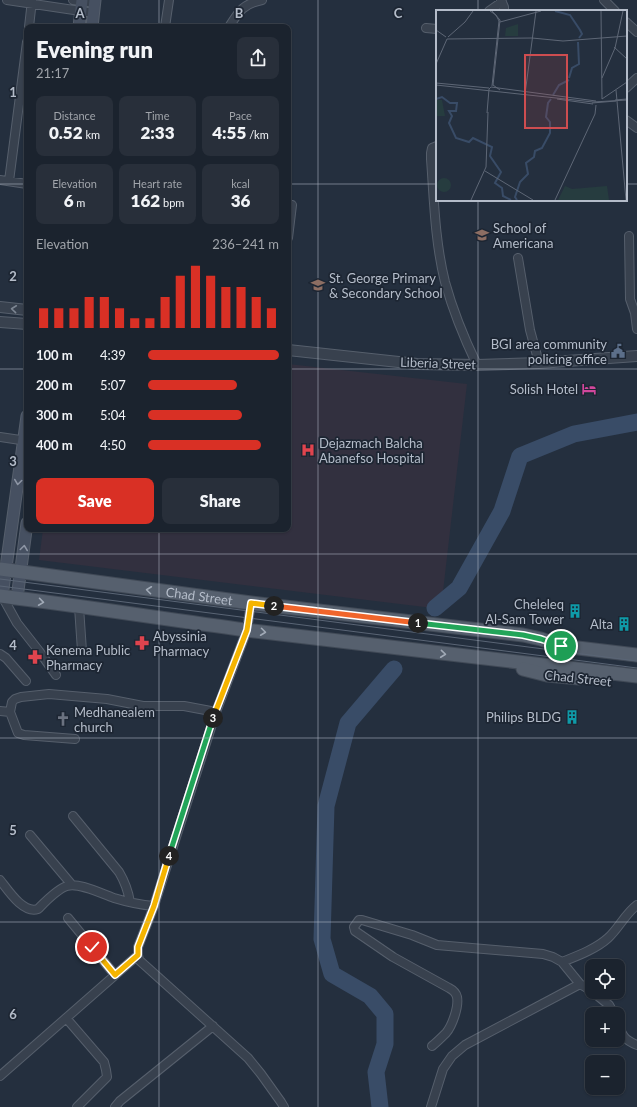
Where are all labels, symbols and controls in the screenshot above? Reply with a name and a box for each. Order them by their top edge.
text: A [74,5,85,21]
text: B [235,5,244,21]
text: C [394,5,403,21]
inset map [436,10,627,201]
text: Evening run [36,36,153,63]
button: share [237,37,279,79]
text: 21:17 [36,65,69,81]
text: 1 [9,84,17,100]
text: Distance [53,109,96,122]
text: Time [146,109,169,122]
text: Pace [229,109,252,122]
text: 0.52 [49,122,83,143]
text: 2:33 [140,122,175,143]
text: 4:55 [212,122,246,143]
text: km [83,128,100,141]
text: /km [246,128,269,141]
text: Elevation [52,177,97,190]
text: Heart rate [133,177,182,190]
text: kcal [231,177,250,190]
text: 6 [64,190,74,211]
text: 162 [131,190,160,211]
text: 36 [231,190,250,211]
text: m [74,196,85,209]
text: bpm [160,196,184,209]
place label: School of Americana [493,220,554,251]
school or university icon: School of Americana [474,227,490,243]
text: Elevation [36,236,89,252]
text: 236–241 m [212,236,279,252]
text: 2 [9,268,17,284]
place label: St. George Primary & Secondary School [329,270,443,301]
school or university icon: St. George Primary & Secondary School [310,277,326,293]
one-way arrow [10,304,17,313]
place label: BGI area community policing office [491,336,607,367]
public building icon: BGI area community policing office [610,343,626,359]
text: 100 m [36,347,73,363]
text: 4:39 [100,347,126,363]
street label: Liberia Street [400,354,476,372]
text: 200 m [36,377,73,393]
text: 5:07 [100,377,126,393]
place label: Solish Hotel [510,381,578,397]
hotel icon: Solish Hotel [581,381,597,397]
text: 300 m [36,407,73,423]
text: 5:04 [100,407,126,423]
place label: Dejazmach Balcha Abanefso Hospital [319,435,424,466]
text: 400 m [36,437,73,453]
text: 4:50 [100,437,126,453]
hospital icon: Dejazmach Balcha Abanefso Hospital [300,442,316,458]
text: 3 [9,453,17,469]
button: Save [36,478,154,524]
button: Share [162,478,279,524]
one-way arrow [14,479,23,485]
one-way arrow [19,545,28,551]
street label: Chad Street [165,584,234,608]
one-way arrow [146,586,152,595]
pin: 2 [264,596,284,616]
place label: Cheleleq Al-Sam Tower [485,596,564,627]
one-way arrow [38,597,44,606]
text: 2 [271,599,277,612]
building icon: Cheleleq Al-Sam Tower [567,603,583,619]
pin: 1 [408,613,428,633]
text: 1 [415,616,421,629]
place label: Alta [590,616,613,632]
building icon: Alta [616,616,632,632]
one-way arrow [260,627,267,636]
place label: Abyssinia Pharmacy [153,628,210,659]
pin [544,629,578,663]
pharmacy icon: Abyssinia Pharmacy [134,635,150,651]
icon: arrive [550,635,572,657]
text: 4 [9,637,17,653]
place label: Kenema Public Pharmacy [46,642,130,673]
pharmacy icon: Kenema Public Pharmacy [27,649,43,665]
one-way arrow [439,649,446,658]
street label: Chad Street [544,667,613,690]
place label: Medhanealem church [74,704,155,735]
pin: 3 [203,708,223,728]
place label: Philips BLDG [486,709,561,725]
building icon: Philips BLDG [564,709,580,725]
church icon: Medhanealem church [55,711,71,727]
text: 3 [210,711,216,724]
text: 5 [9,822,17,838]
pin: 4 [159,846,179,866]
text: 4 [166,849,172,862]
pin [75,930,109,964]
icon: check [81,936,103,958]
map controls [585,959,625,1095]
button: locate [585,959,625,999]
text: 6 [9,1006,17,1022]
button: + [585,1007,625,1047]
button: − [585,1055,625,1095]

